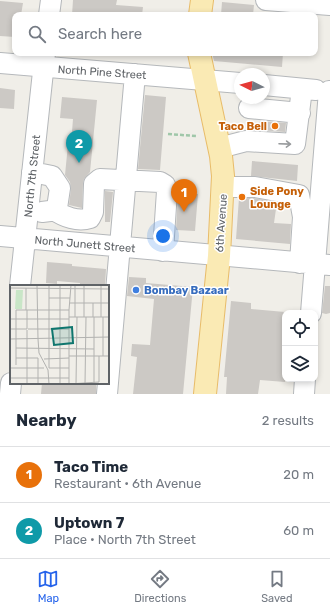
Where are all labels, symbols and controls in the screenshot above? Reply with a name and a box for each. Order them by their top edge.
search box [12,12,318,56]
icon: search [26,23,48,45]
text: Search here [58,25,142,43]
street label: North Pine Street [57,63,147,82]
north arrow [234,68,270,104]
place label: Taco Bell [218,120,267,133]
marker: Taco Bell [270,121,280,131]
pin: 2 [66,130,92,163]
street label: North 7th Street [22,133,43,218]
one-way arrow [278,140,291,148]
pin: 1 [171,179,197,212]
place label: Side Pony Lounge [250,185,304,211]
marker: Side Pony Lounge [237,192,247,202]
street label: 6th Avenue [213,193,230,253]
your location [153,226,173,246]
street label: North Junett Street [34,234,137,255]
place label: Bombay Bazaar [144,284,229,297]
inset map [10,285,109,384]
marker: Bombay Bazaar [131,285,141,295]
map controls [282,310,318,382]
button: locate [282,310,318,346]
button: layers [282,346,318,382]
text: Nearby [16,410,77,430]
text: 2 results [262,413,314,428]
text: Taco Time [54,458,128,476]
text: 1 [26,467,32,482]
text: 20 m [283,467,314,482]
text: Restaurant · 6th Avenue [54,476,201,491]
text: Uptown 7 [54,514,124,532]
text: 2 [25,523,33,538]
text: 60 m [283,523,314,538]
text: Place · North 7th Street [54,532,196,547]
tab: Map [37,568,59,605]
tab: Directions [134,568,186,605]
tab: Saved [261,568,293,605]

